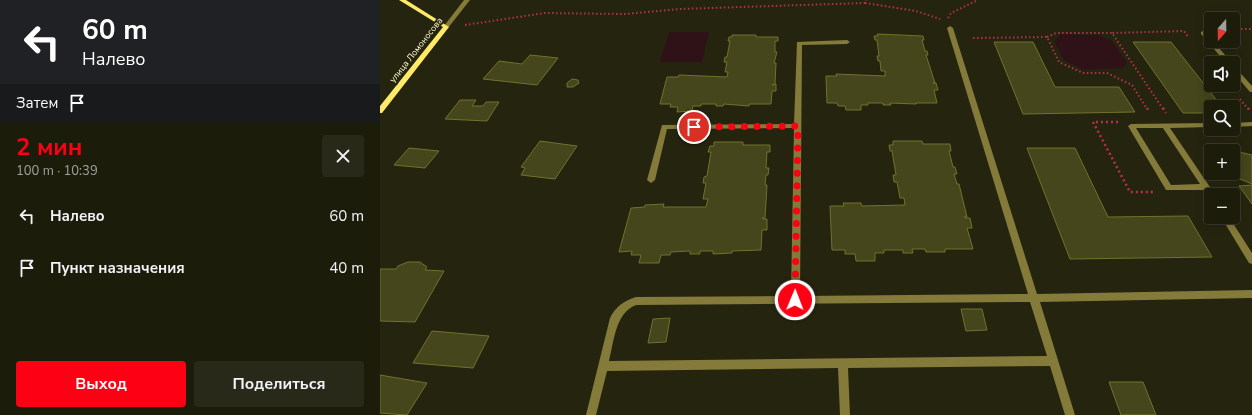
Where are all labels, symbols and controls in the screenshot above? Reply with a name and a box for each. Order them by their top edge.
text: 60 m [82,11,148,49]
north arrow [1204,12,1240,48]
map controls [1204,12,1240,224]
street label: улица Ломоносова [387,15,445,85]
icon: left [16,16,68,68]
text: Налево [82,47,146,71]
button: sound [1204,56,1240,92]
icon: arrive [66,92,88,114]
text: Затем [16,93,58,113]
button: search [1204,100,1240,136]
pin [677,110,711,144]
icon: arrive [683,116,705,138]
text: 2 мин [16,131,82,163]
button: close [322,135,364,177]
button: + [1204,144,1240,180]
text: 100 m · 10:39 [16,162,98,180]
button: − [1204,188,1240,224]
icon: left [16,205,38,227]
text: Налево [50,206,105,226]
text: 60 m [329,206,364,226]
icon: arrive [16,257,38,279]
text: Пункт назначения [50,258,185,278]
text: 40 m [329,258,364,278]
position arrow [774,279,816,321]
button: Выход [16,361,186,407]
button: Поделиться [194,361,364,407]

